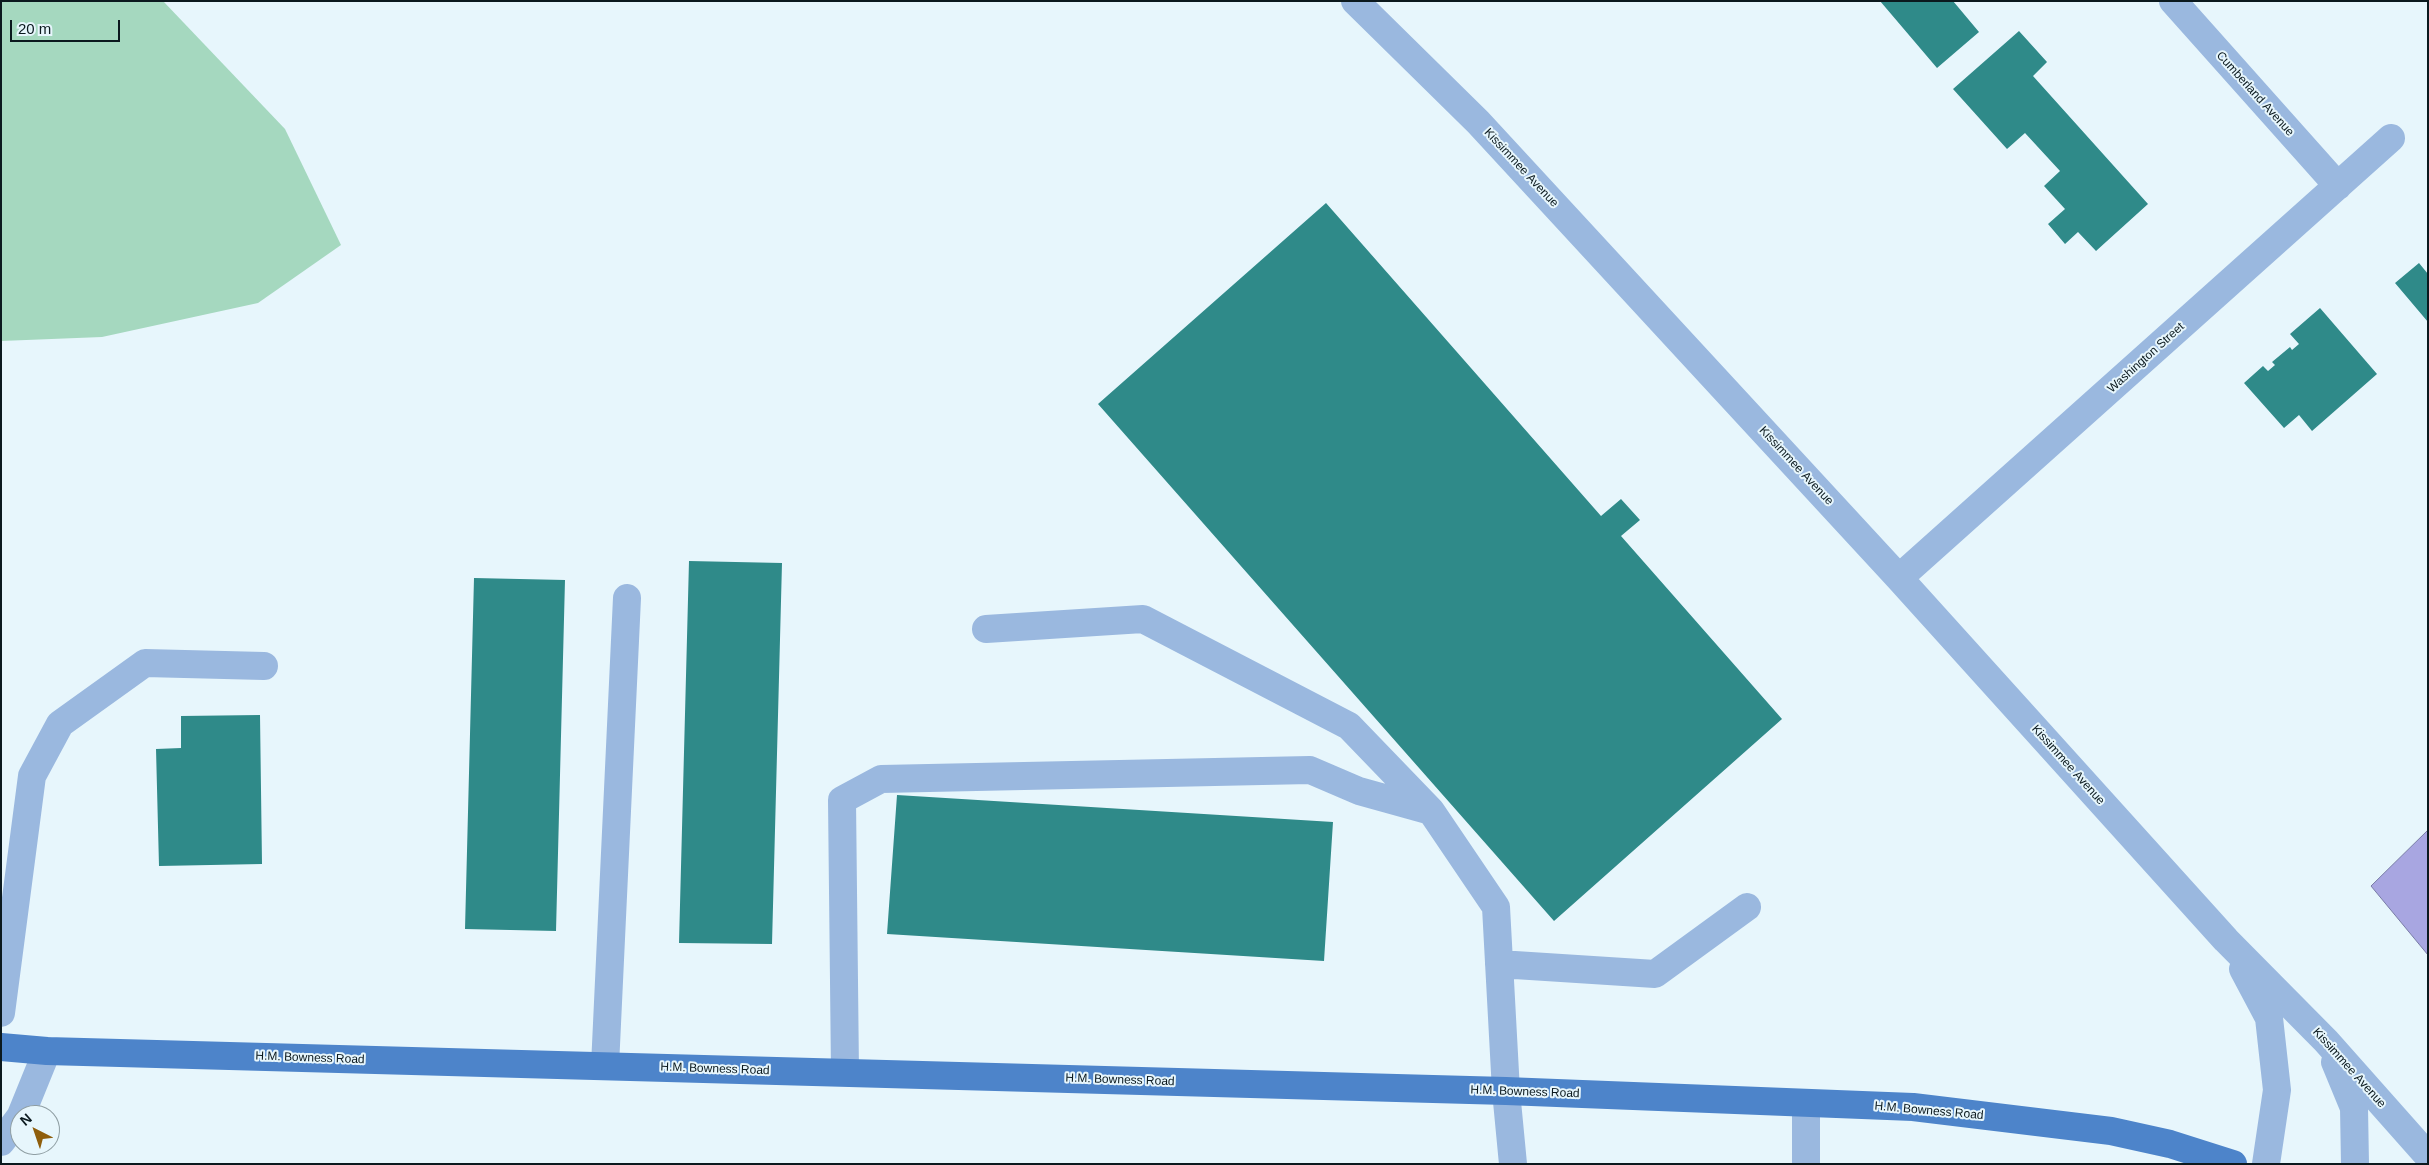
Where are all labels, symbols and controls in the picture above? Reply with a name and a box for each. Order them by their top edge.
scale bar [12,10,122,42]
text: 20 m [18,20,51,37]
street label: Cumberland Avenue [2213,49,2297,139]
street label: Kissimmee Avenue [1481,126,1561,210]
street label: Washington Street [2105,320,2187,396]
street label: Kissimmee Avenue [1756,424,1836,508]
street label: Kissimmee Avenue [2028,722,2108,808]
street label: Kissimmee Avenue [2309,1025,2389,1111]
street label: H.M. Bowness Road [255,1049,365,1067]
street label: H.M. Bowness Road [660,1060,770,1078]
street label: H.M. Bowness Road [1065,1071,1175,1089]
street label: H.M. Bowness Road [1470,1083,1580,1101]
street label: H.M. Bowness Road [1874,1099,1984,1123]
north arrow [10,1105,60,1155]
text: N [17,1110,35,1129]

